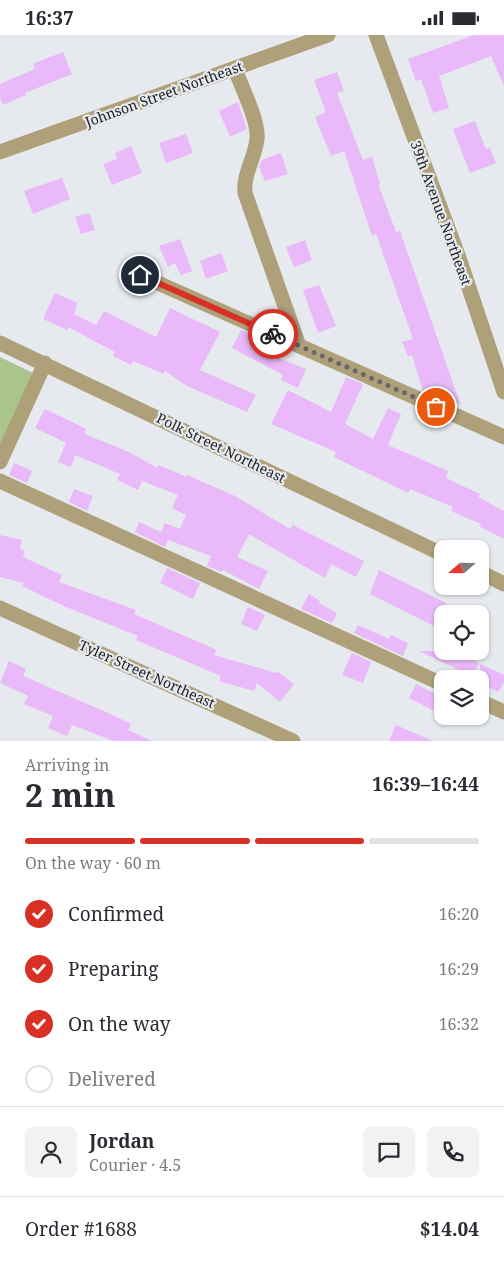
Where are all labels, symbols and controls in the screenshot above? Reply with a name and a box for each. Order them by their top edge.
text: 16:37 [25,5,74,31]
street label: Johnson Street Northeast [81,56,245,131]
street label: 39th Avenue Northeast [406,138,477,288]
pin [119,254,161,296]
icon: home [126,261,154,289]
courier [248,309,298,359]
icon: bike [259,320,287,348]
pin [415,386,457,428]
icon: bag [422,393,450,421]
street label: Polk Street Northeast [154,408,289,487]
north arrow [434,540,489,595]
map controls [434,540,489,725]
button: locate [434,605,489,660]
street label: Tyler Street Northeast [76,635,218,712]
button: layers [434,670,489,725]
text: Arriving in [25,754,109,776]
text: 16:39–16:44 [372,771,479,797]
text: 2 min [25,773,116,816]
text: On the way · 60 m [25,852,161,874]
icon: check [25,900,53,928]
text: Confirmed [68,901,164,927]
text: 16:20 [439,903,479,925]
icon: check [25,955,53,983]
text: Preparing [68,956,158,982]
text: 16:29 [439,958,479,980]
icon: check [25,1010,53,1038]
text: On the way [68,1011,171,1037]
text: 16:32 [439,1013,479,1035]
text: Delivered [68,1066,156,1092]
button: person [25,1126,77,1178]
button: chat [363,1126,415,1178]
button: phone [427,1126,479,1178]
text: Jordan [89,1128,155,1154]
text: Courier · 4.5 [89,1154,181,1176]
text: Order #1688 [25,1216,137,1242]
text: $14.04 [420,1216,479,1242]

